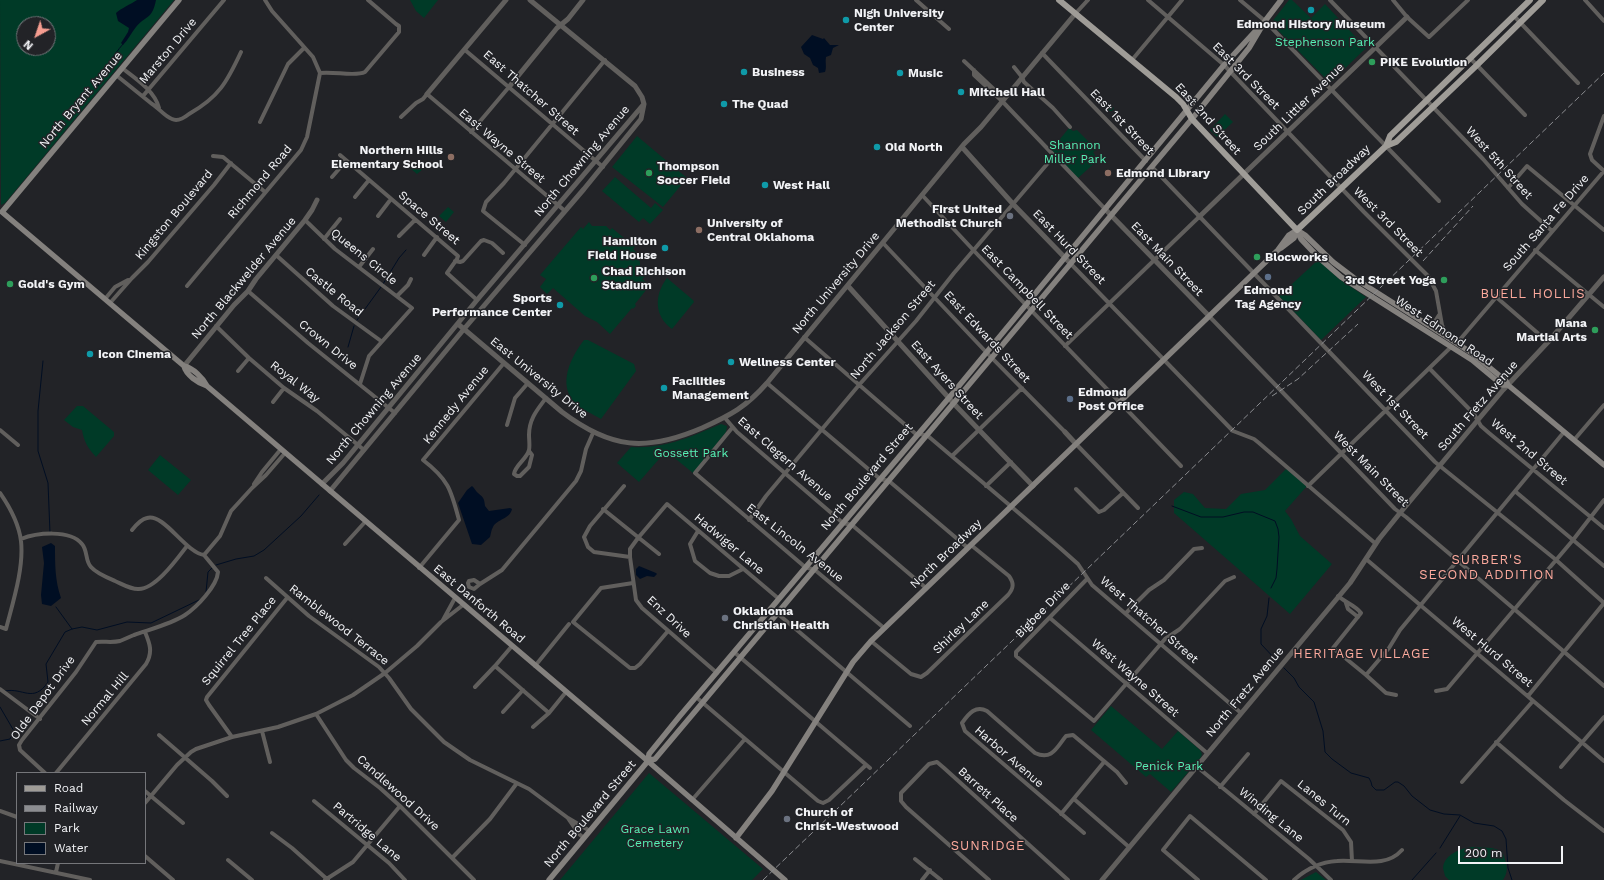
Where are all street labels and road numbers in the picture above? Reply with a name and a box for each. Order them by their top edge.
street label: Marston Drive [136,15,200,87]
street label: East 3rd Street [1209,39,1283,113]
street label: East Thatcher Street [480,48,582,138]
street label: North Bryant Avenue [36,49,126,151]
street label: South Littler Avenue [1251,60,1347,154]
street label: East 2nd Street [1172,80,1244,158]
street label: East 1st Street [1087,86,1157,158]
street label: North Chowning Avenue [531,102,633,220]
street label: East Wayne Street [456,106,548,186]
street label: West 5th Street [1462,124,1536,202]
street label: Richmond Road [225,142,295,222]
street label: South Broadway [1295,142,1373,218]
street label: Kingston Boulevard [132,167,216,263]
street label: South Santa Fe Drive [1500,171,1592,275]
street label: West 3rd Street [1350,184,1426,260]
street label: Space Street [395,188,463,248]
street label: East Hurd Street [1030,207,1108,287]
street label: North Blackwelder Avenue [189,214,299,342]
street label: East Main Street [1128,219,1206,299]
street label: Queens Circle [328,226,400,288]
street label: North University Drive [789,229,883,337]
street label: East Campbell Street [978,242,1076,342]
street label: Castle Road [302,264,366,320]
street label: North Jackson Street [847,278,939,382]
street label: East Edwards Street [941,288,1033,386]
street label: West Edmond Road [1392,293,1496,369]
street label: Crown Drive [296,317,360,373]
street label: East University Drive [487,334,591,422]
street label: East Ayers Street [908,337,986,423]
street label: North Chowning Avenue [323,350,425,468]
street label: Royal Way [267,358,323,406]
street label: South Fretz Avenue [1435,358,1521,454]
street label: Kennedy Avenue [420,363,492,447]
street label: West 1st Street [1359,368,1431,442]
street label: East Clegern Avenue [735,414,835,504]
street label: West 2nd Street [1488,416,1570,488]
street label: North Boulevard Street [818,421,916,533]
street label: West Main Street [1330,428,1412,510]
street label: East Lincoln Avenue [744,501,846,585]
street label: Hadwiger Lane [691,511,767,577]
street label: North Broadway [907,516,985,592]
street label: East Danforth Road [430,562,528,646]
street label: West Thatcher Street [1097,573,1201,667]
street label: Bigbee Drive [1013,579,1073,641]
street label: Ramblewood Terrace [286,581,392,669]
street label: Squirrel Tree Place [199,593,279,689]
street label: Enz Drive [644,593,694,641]
street label: Shirley Lane [930,597,992,657]
street label: West Hurd Street [1448,614,1536,690]
street label: West Wayne Street [1088,636,1182,720]
street label: North Fretz Avenue [1203,644,1287,740]
street label: Olde Depot Drive [8,653,78,743]
street label: Normal Hill [78,669,132,729]
street label: Harbor Avenue [972,723,1046,791]
street label: Candlewood Drive [354,752,442,834]
street label: North Boulevard Street [541,758,639,870]
street label: Barrett Place [955,764,1021,826]
street label: Lanes Turn [1294,777,1354,829]
street label: Winding Lane [1236,785,1306,845]
street label: Partridge Lane [330,799,404,865]

